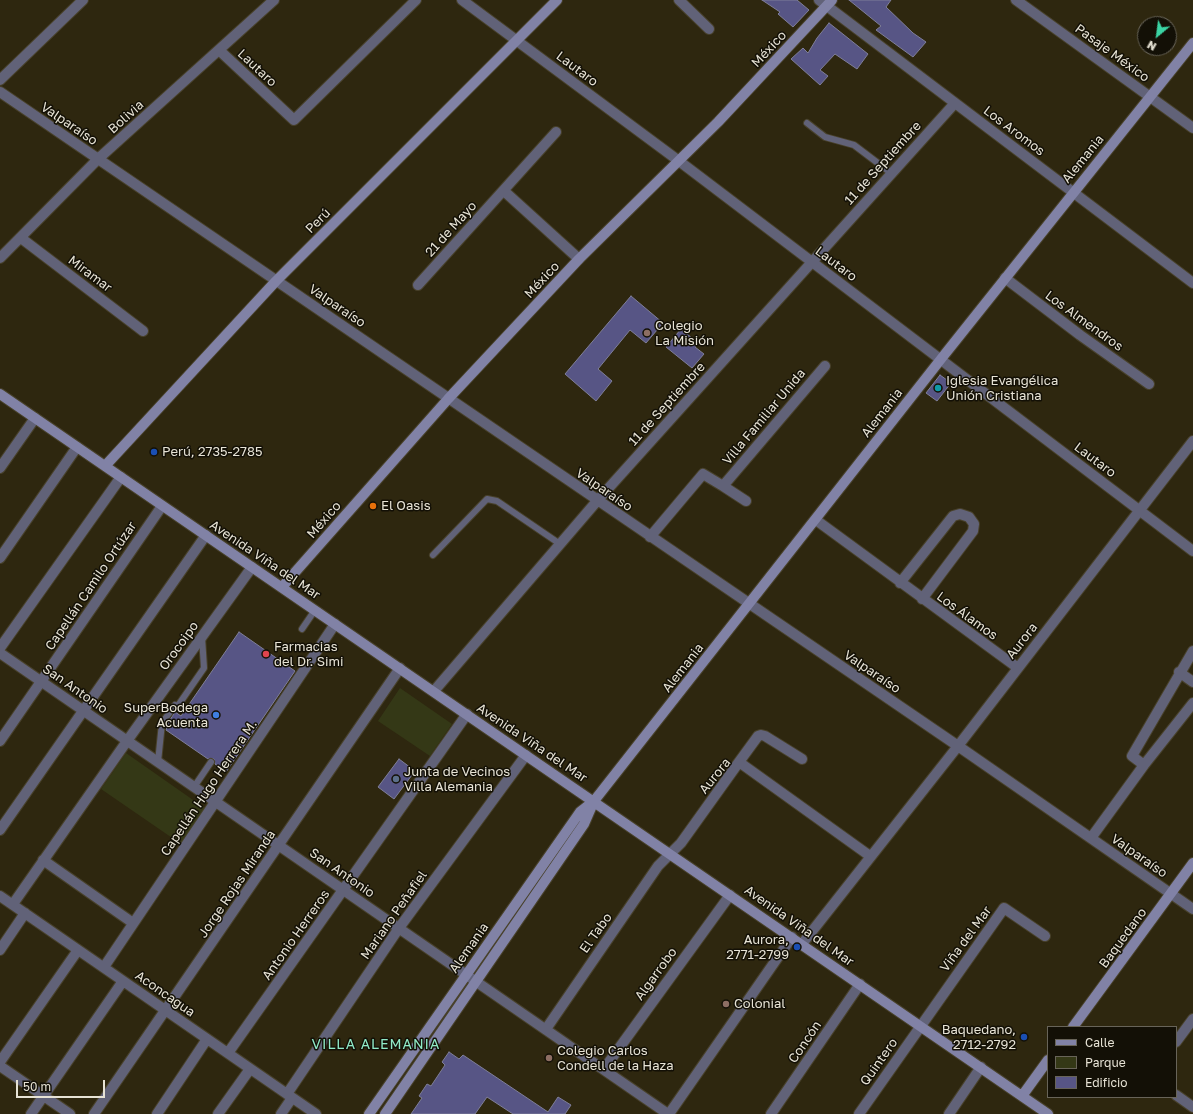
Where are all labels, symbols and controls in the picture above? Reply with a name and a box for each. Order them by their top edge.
north arrow [1137,16,1177,56]
street label: Pasaje México [1072,21,1152,85]
street label: México [748,28,790,70]
text: N [1145,38,1158,54]
street label: Lautaro [234,46,280,90]
street label: Lautaro [553,48,601,90]
street label: Bolivia [105,97,147,137]
street label: Valparaíso [38,99,100,149]
street label: Los Aromos [980,103,1048,159]
street label: 11 de Septiembre [842,118,924,208]
street label: Alemania [1059,132,1107,186]
street label: 21 de Mayo [422,198,480,260]
street label: Perú [302,205,334,237]
street label: Lautaro [812,243,860,285]
street label: Miramar [65,252,115,296]
street label: México [521,259,563,301]
street label: Valparaíso [306,281,368,331]
street label: Los Almendros [1042,288,1126,354]
place label: Colegio La Misión [655,318,714,349]
marker: Colegio La Misión [642,328,652,338]
street label: 11 de Septiembre [626,359,708,449]
street label: Villa Familiar Unida [719,366,809,468]
place label: Iglesia Evangélica Unión Cristiana [946,373,1058,404]
marker: Iglesia Evangélica Unión Cristiana [933,383,943,393]
street label: Alemania [858,385,906,441]
street label: Lautaro [1071,439,1119,481]
place label: Perú, 2735-2785 [162,444,262,460]
marker: Perú, 2735-2785 [149,447,159,457]
street label: Valparaíso [573,465,635,515]
street label: México [304,498,344,542]
place label: El Oasis [381,498,431,514]
marker: El Oasis [368,501,378,511]
street label: Avenida Viña del Mar [207,517,323,603]
street label: Capellán Camilo Ortúzar [42,519,140,653]
street label: Los Álamos [934,589,1000,643]
street label: Orocoipo [156,619,202,673]
street label: Aurora [1003,620,1041,662]
place label: Farmacias del Dr. Simi [274,639,343,670]
street label: Alemania [659,640,707,696]
street label: Valparaíso [841,647,903,697]
marker: Farmacias del Dr. Simi [261,649,271,659]
street label: San Antonio [39,661,111,717]
place label: SuperBodega Acuenta [124,700,208,731]
street label: Avenida Viña del Mar [474,700,590,786]
marker: SuperBodega Acuenta [211,710,221,720]
street label: Capellán Hugo Herrera M. [158,717,260,859]
street label: Aurora [696,755,734,797]
place label: Junta de Vecinos Villa Alemania [404,764,510,795]
marker: Junta de Vecinos Villa Alemania [391,774,401,784]
street label: Jorge Rojas Miranda [195,827,279,941]
street label: Valparaíso [1108,831,1170,881]
street label: San Antonio [306,845,378,901]
street label: Mariano Peñafiel [358,868,430,962]
street label: Avenida Viña del Mar [741,882,857,970]
street label: Antonio Herreros [259,887,333,983]
street label: Viña del Mar [937,903,995,975]
street label: Baquedano [1096,905,1150,971]
street label: El Tabo [577,910,615,956]
street label: Alemania [446,920,492,976]
place label: Aurora, 2771-2799 [726,932,789,963]
marker: Aurora, 2771-2799 [792,942,802,952]
street label: Algarrobo [632,945,680,1003]
street label: Aconcagua [132,968,198,1020]
place label: Colonial [734,996,785,1012]
marker: Colonial [721,999,731,1009]
street label: Concón [785,1018,825,1066]
place label: Baquedano, 2712-2792 [942,1022,1016,1053]
legend [1047,1026,1177,1098]
marker: Baquedano, 2712-2792 [1019,1032,1029,1042]
street label: Quintero [857,1035,901,1089]
text: Calle [1085,1035,1114,1050]
district label: VILLA ALEMANIA [312,1037,440,1053]
place label: Colegio Carlos Condell de la Haza [557,1043,673,1074]
marker: Colegio Carlos Condell de la Haza [544,1053,554,1063]
text: Parque [1085,1055,1126,1070]
scale bar [18,1072,107,1098]
text: Edificio [1085,1075,1127,1090]
text: 50 m [23,1079,51,1094]

